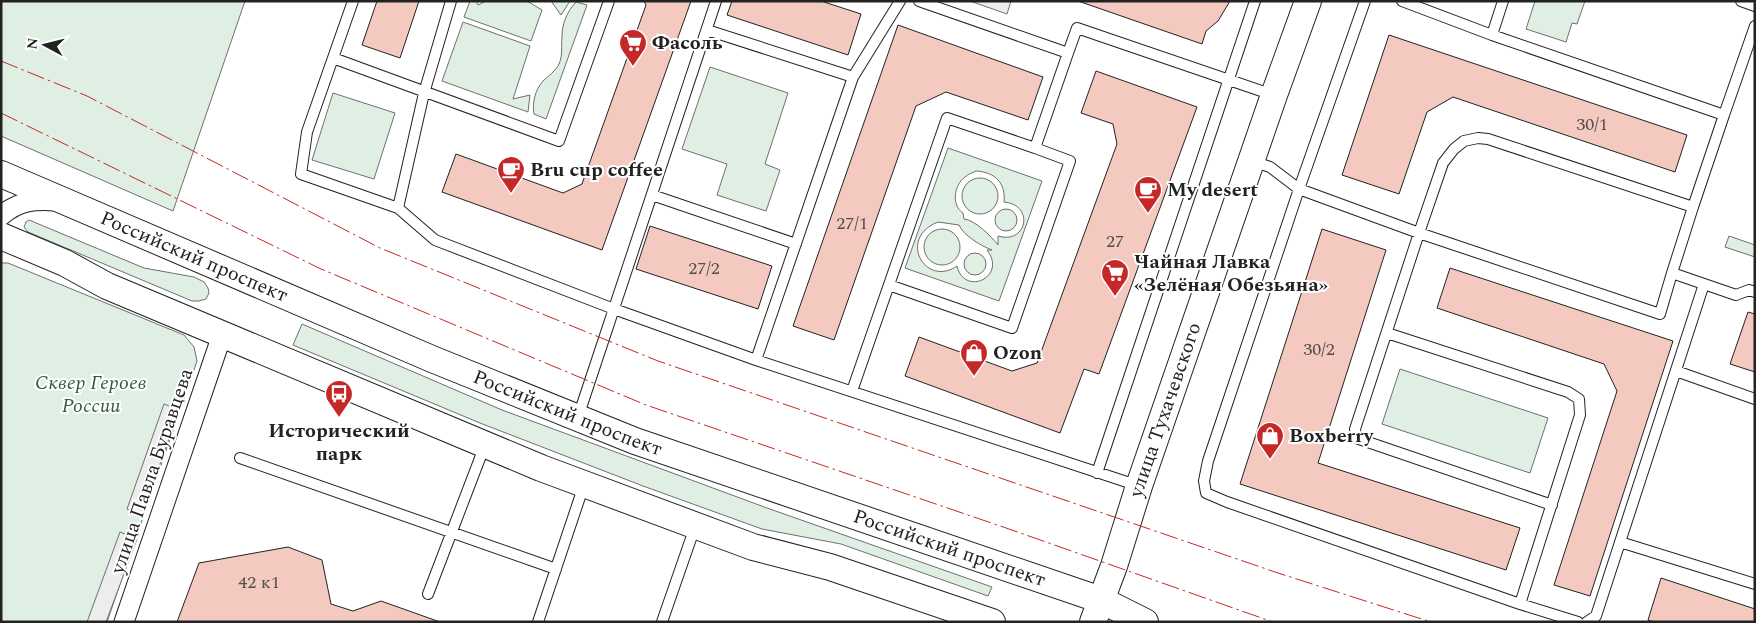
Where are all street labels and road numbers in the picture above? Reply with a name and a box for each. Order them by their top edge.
street label: Российский проспект [95,203,293,310]
street label: улица Тухачевского [1121,318,1209,502]
street label: Российский проспект [468,362,666,464]
street label: улица Павла Буравцева [102,364,201,579]
street label: Российский проспект [849,501,1050,595]

